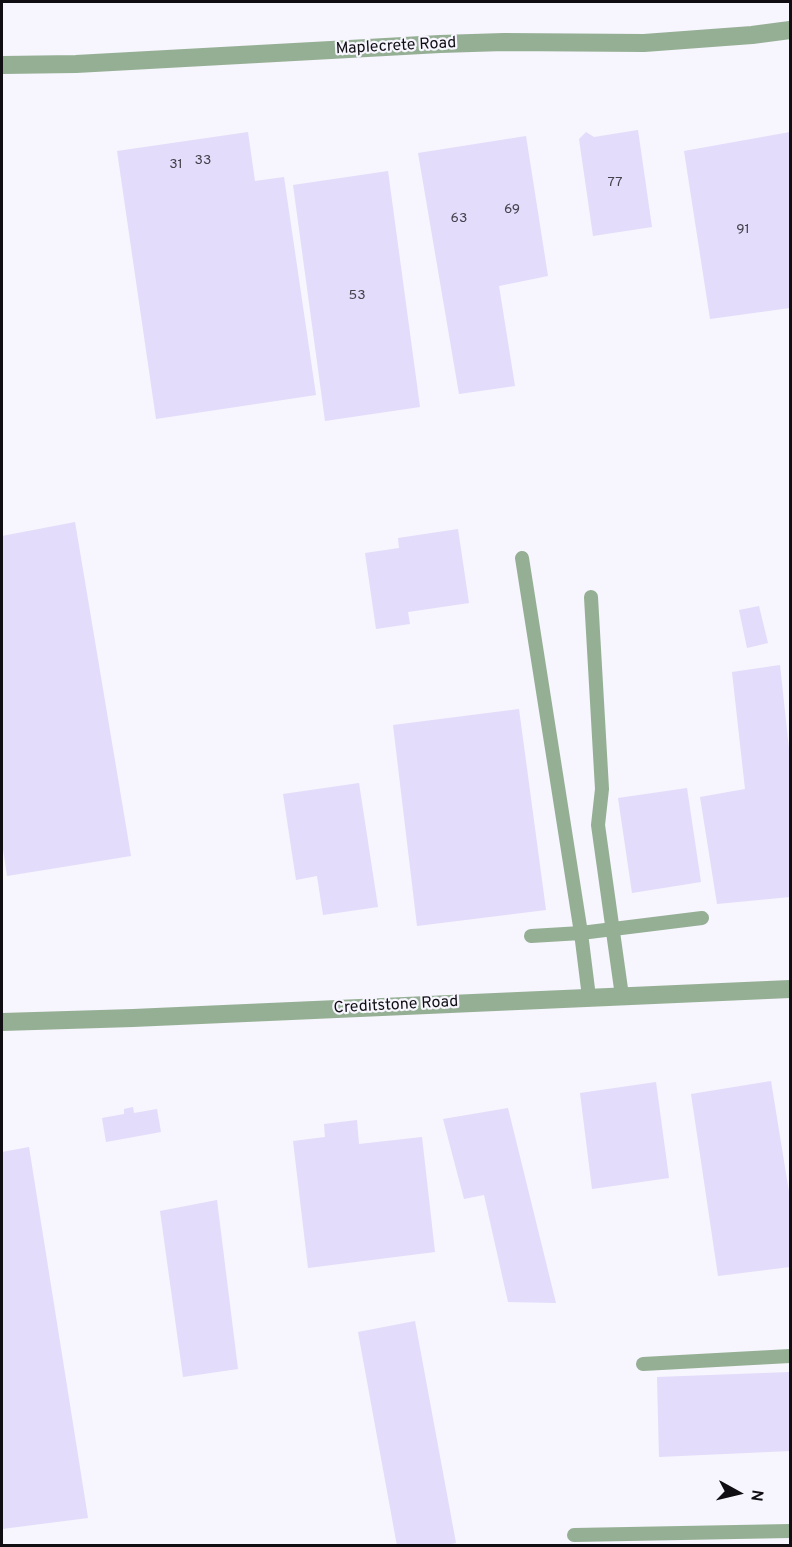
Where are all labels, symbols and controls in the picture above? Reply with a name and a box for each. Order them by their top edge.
street label: Maplecrete Road [335,34,457,60]
house number: 33 [195,153,211,169]
house number: 31 [169,157,183,173]
house number: 77 [607,175,623,191]
house number: 69 [504,202,520,218]
house number: 63 [451,211,467,227]
house number: 91 [736,222,750,238]
house number: 53 [348,288,366,304]
street label: Creditstone Road [333,993,459,1019]
north arrow [708,1463,768,1523]
text: N [745,1488,767,1503]

